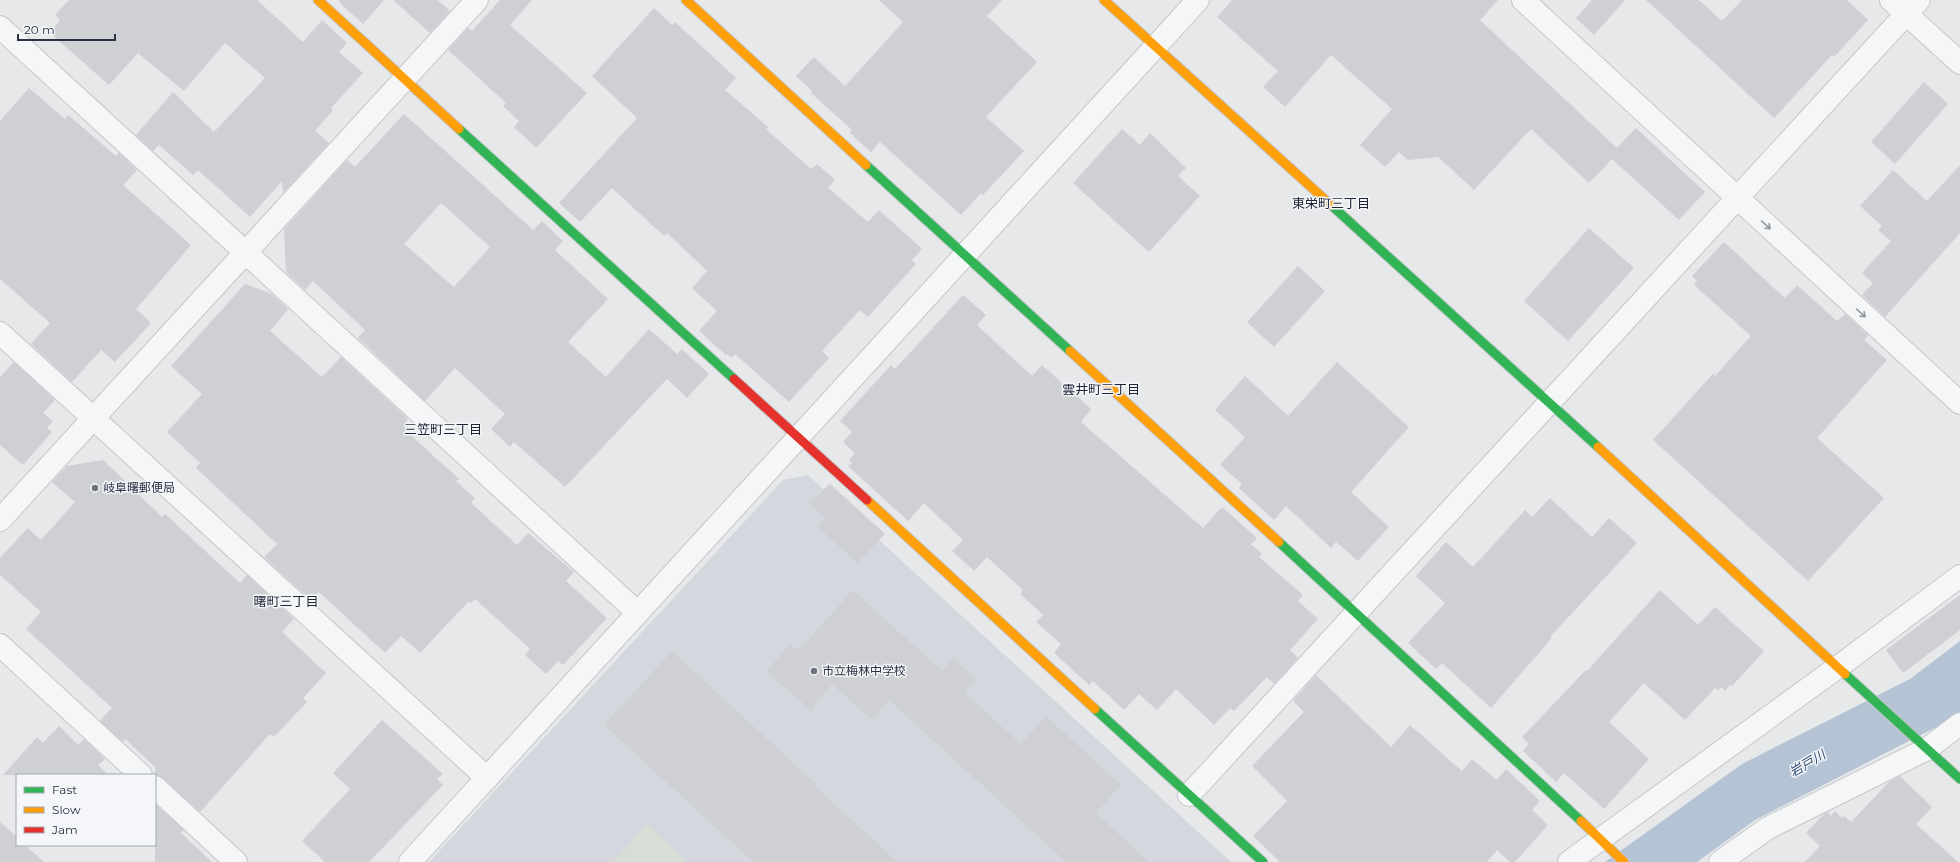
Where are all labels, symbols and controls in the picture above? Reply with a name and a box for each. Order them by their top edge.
scale bar [18,16,115,42]
text: 20 m [24,22,55,37]
district label: 東栄町三丁目 [1292,195,1370,211]
one-way arrow [1760,221,1771,230]
one-way arrow [1856,308,1866,317]
district label: 雲井町三丁目 [1062,381,1140,397]
district label: 三笠町三丁目 [404,421,482,437]
place label: 岐阜曙郵便局 [103,480,175,495]
marker: 岐阜曙郵便局 [90,483,100,493]
district label: 曙町三丁目 [253,593,319,609]
place label: 市立梅林中学校 [822,663,906,678]
marker: 市立梅林中学校 [809,666,819,676]
water label: 岩戸川 [1786,745,1830,780]
legend [16,774,156,846]
text: Fast [52,782,77,797]
text: Slow [52,802,81,817]
text: Jam [51,822,78,837]

